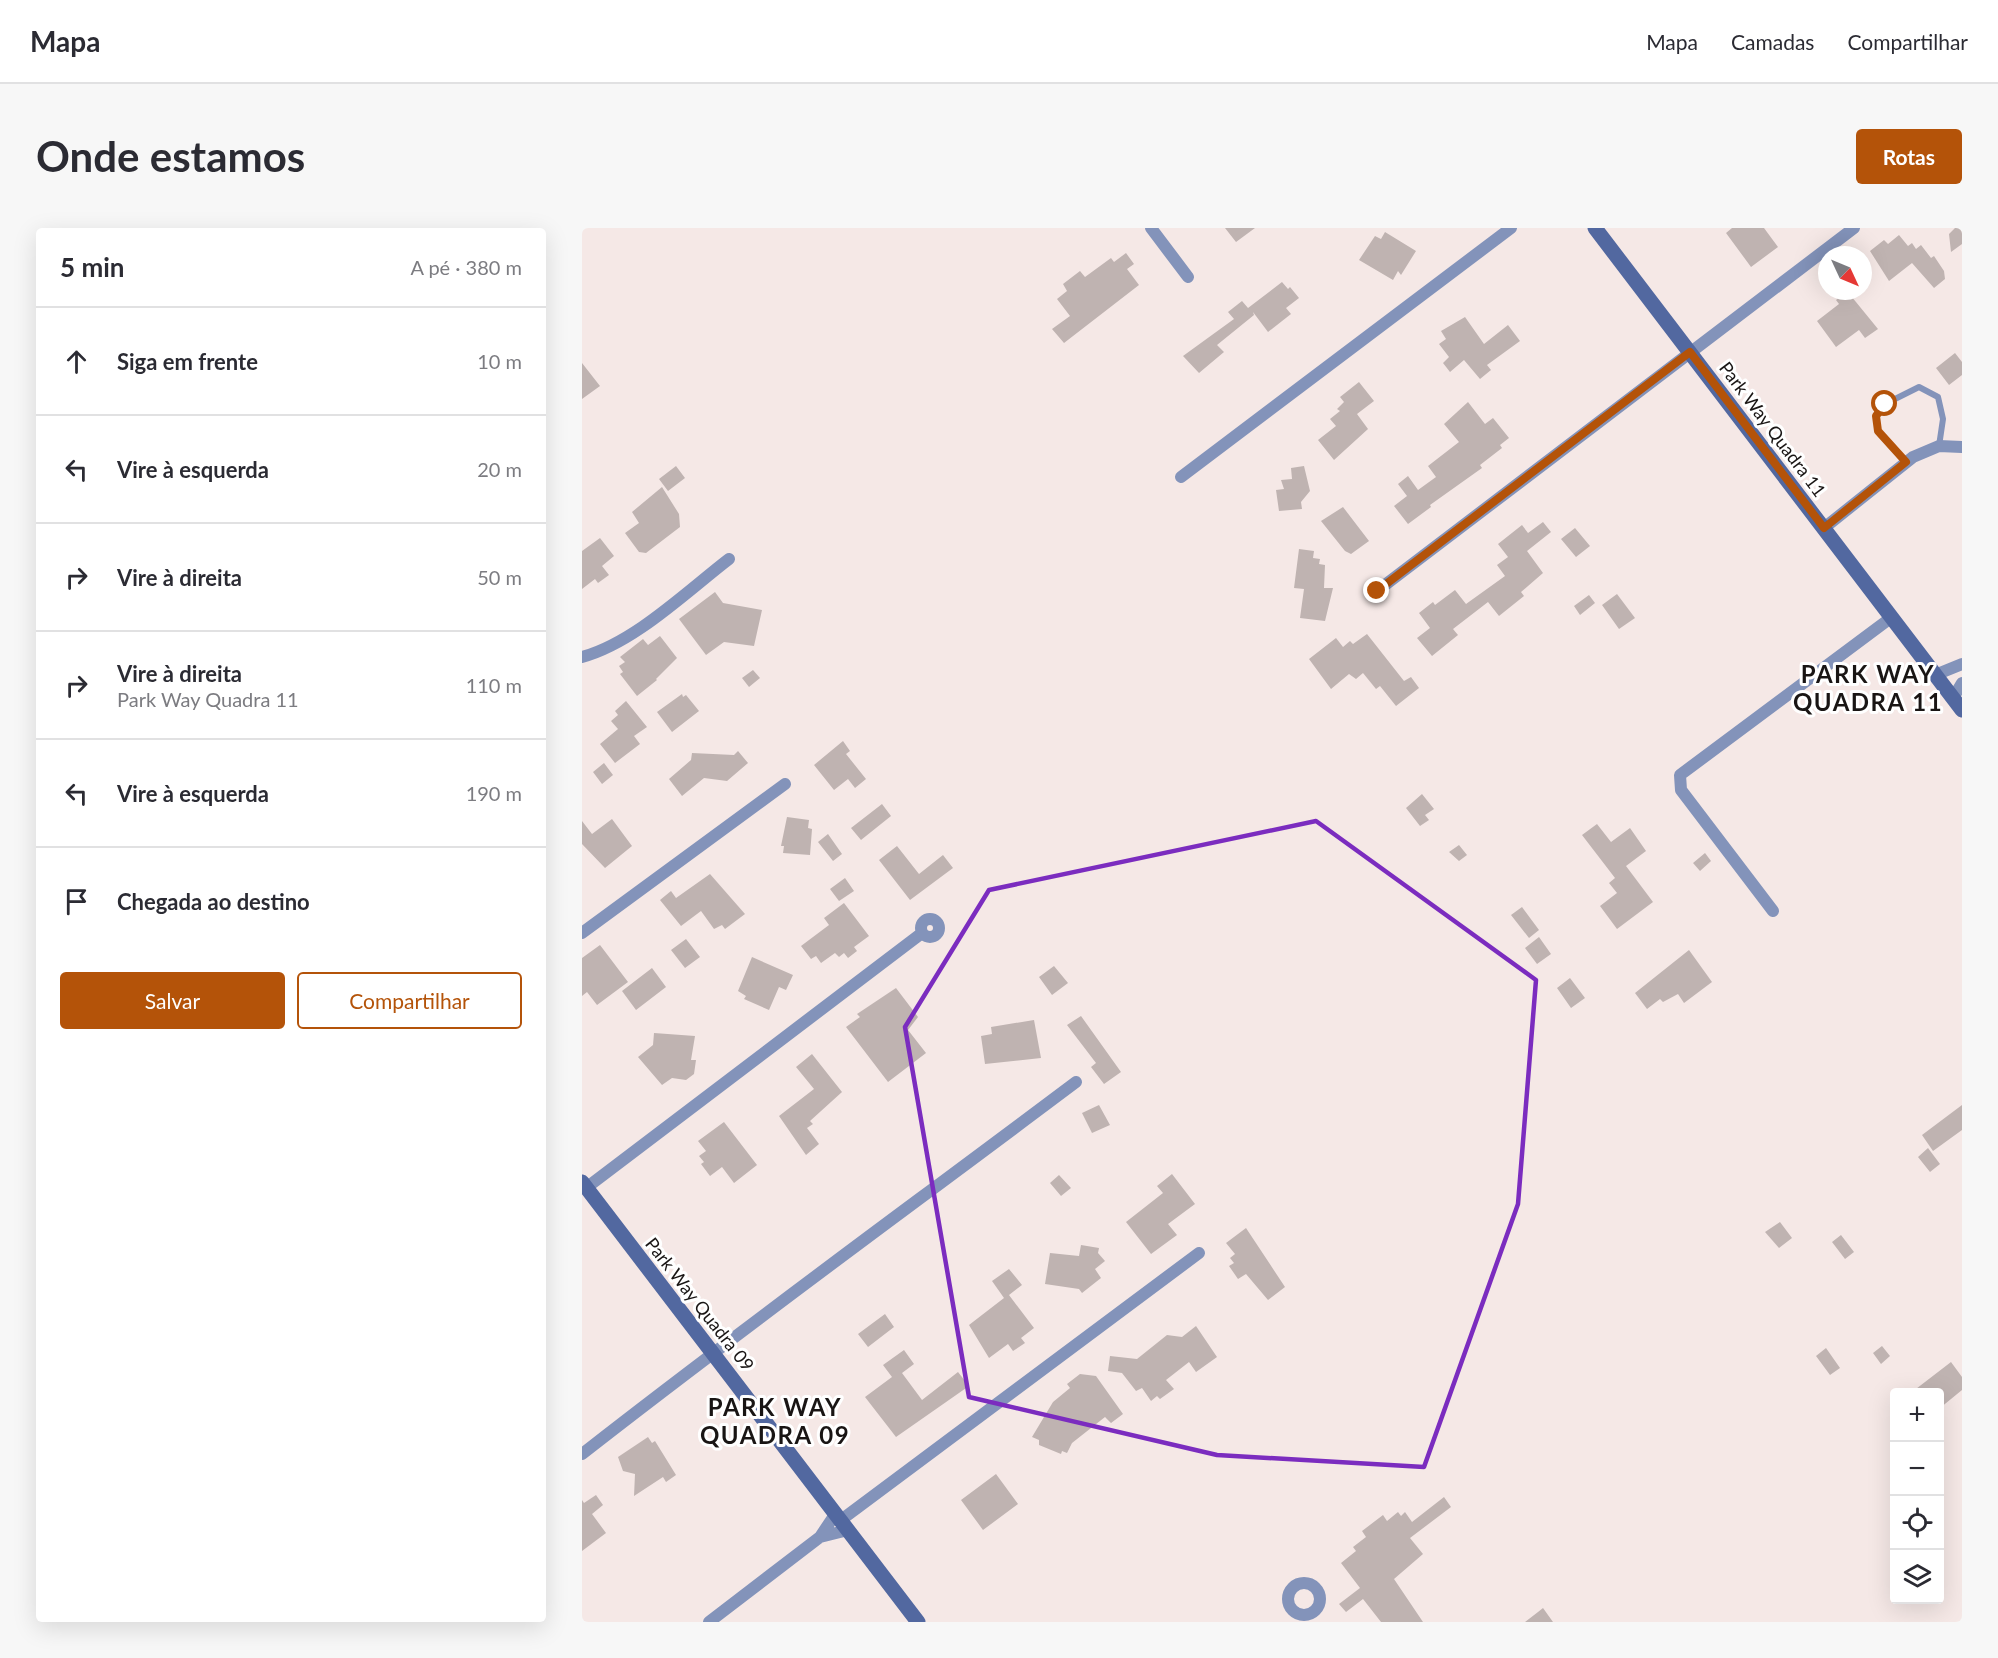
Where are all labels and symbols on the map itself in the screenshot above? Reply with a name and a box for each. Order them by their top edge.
north arrow [1818,246,1872,300]
street label: Park Way Quadra 11 [1715,357,1831,501]
route start [1871,390,1897,416]
route end [1363,577,1389,603]
district label: PARK WAY QUADRA 11 [1793,659,1943,716]
street label: Park Way Quadra 09 [641,1233,759,1375]
district label: PARK WAY QUADRA 09 [700,1392,850,1449]

